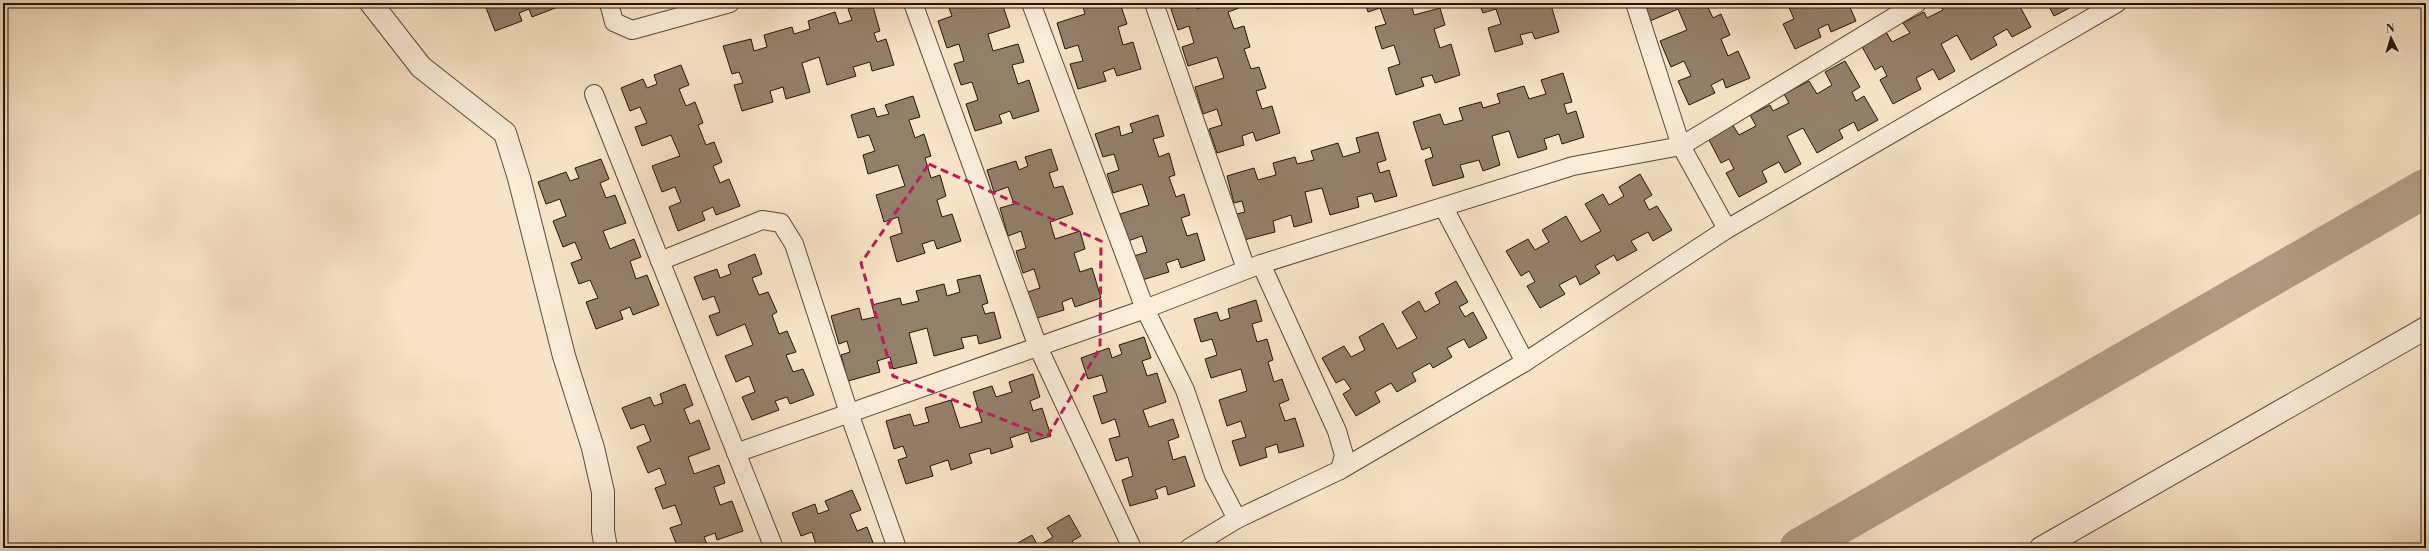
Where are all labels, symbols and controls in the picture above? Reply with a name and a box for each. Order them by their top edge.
north arrow [2371,18,2411,58]
text: N [2385,22,2395,36]

